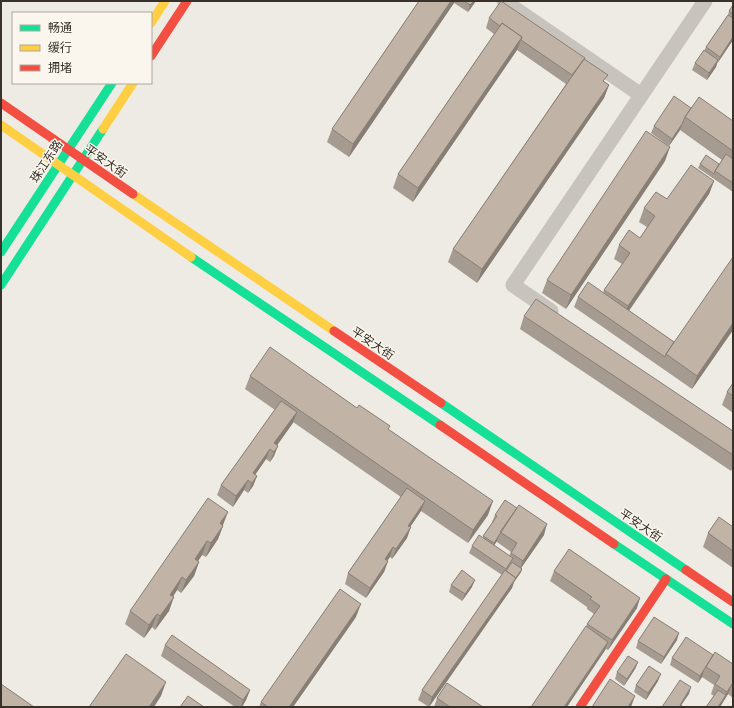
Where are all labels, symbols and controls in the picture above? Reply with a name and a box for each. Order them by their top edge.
legend [12,12,152,84]
text: 畅通 [48,20,72,35]
text: 缓行 [48,40,72,55]
text: 拥堵 [48,60,72,75]
street label: 珠江东路 [27,137,65,185]
street label: 平安大街 [82,141,130,181]
street label: 平安大街 [349,323,397,363]
street label: 平安大街 [617,505,665,545]

